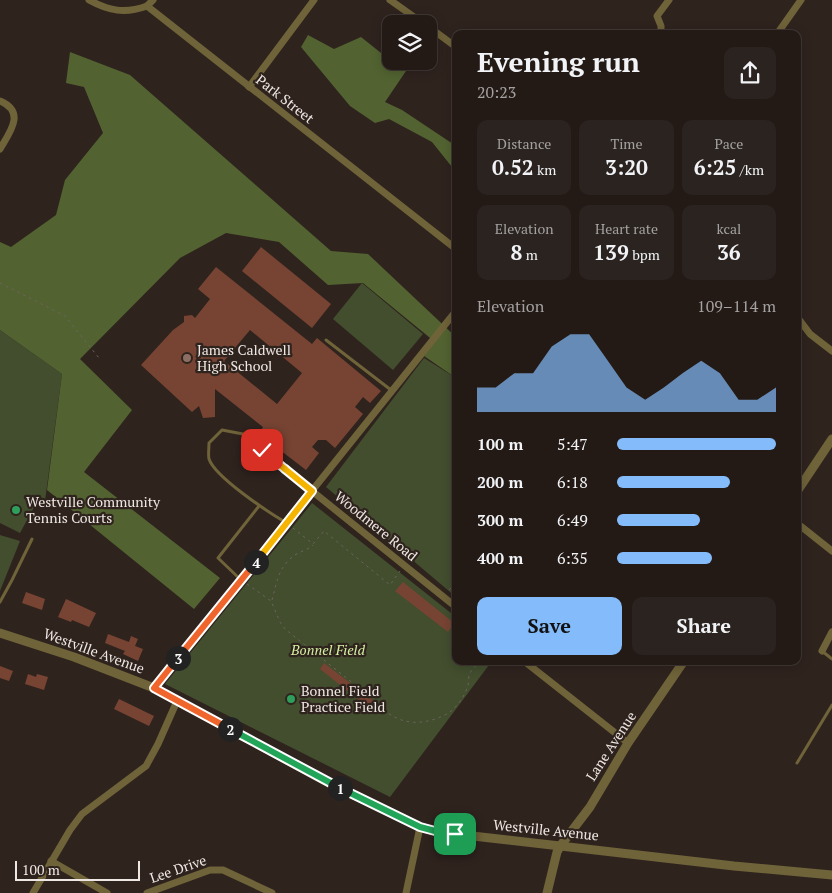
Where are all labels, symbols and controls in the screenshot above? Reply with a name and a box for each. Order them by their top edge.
map controls [382,15,437,70]
button: layers [382,15,437,70]
text: Evening run [477,43,640,80]
button: share [724,47,776,99]
street label: Park Street [252,70,319,128]
text: 20:23 [477,81,516,103]
text: Distance [497,134,551,153]
text: Time [610,134,643,153]
text: Pace [714,134,743,153]
text: 0.52 [492,153,534,181]
text: 3:20 [605,153,648,181]
text: 6:25 [694,153,736,181]
text: km [534,160,556,179]
text: /km [736,160,764,179]
text: Elevation [495,219,554,238]
text: Heart rate [595,219,658,238]
text: kcal [716,219,741,238]
text: 8 [510,238,522,266]
text: 139 [593,238,629,266]
text: 36 [717,238,741,266]
text: m [522,245,538,264]
text: bpm [629,245,660,264]
text: Elevation [477,295,544,317]
text: 109–114 m [697,295,776,317]
place label: James Caldwell High School [197,340,291,375]
marker: James Caldwell High School [181,352,193,364]
pin [241,429,283,471]
text: 100 m [477,433,523,455]
text: 5:47 [557,433,588,455]
icon: check [248,436,276,464]
text: 200 m [477,471,523,493]
text: 6:18 [557,471,588,493]
street label: Woodmere Road [331,486,422,565]
place label: Westville Community Tennis Courts [26,492,161,527]
marker: Westville Community Tennis Courts [10,504,22,516]
text: 300 m [477,509,523,531]
text: 6:49 [557,509,588,531]
text: 400 m [477,547,523,569]
text: 6:35 [557,547,588,569]
pin: 4 [244,550,268,574]
text: 4 [253,553,260,572]
button: Save [477,597,622,655]
button: Share [632,597,776,655]
street label: Westville Avenue [41,623,147,678]
park label: Bonnel Field [290,640,365,659]
pin: 3 [166,646,190,670]
text: 3 [175,649,182,668]
place label: Bonnel Field Practice Field [301,681,385,716]
marker: Bonnel Field Practice Field [285,693,297,705]
street label: Lane Avenue [581,707,640,784]
pin: 2 [218,716,242,742]
text: 2 [227,720,234,739]
pin: 1 [328,776,352,800]
text: 1 [337,779,344,798]
pin [434,813,476,855]
street label: Westville Avenue [492,815,600,845]
icon: arrive [441,820,469,848]
street label: Lee Drive [147,850,209,887]
scale bar [15,858,140,881]
text: 100 m [22,860,60,879]

